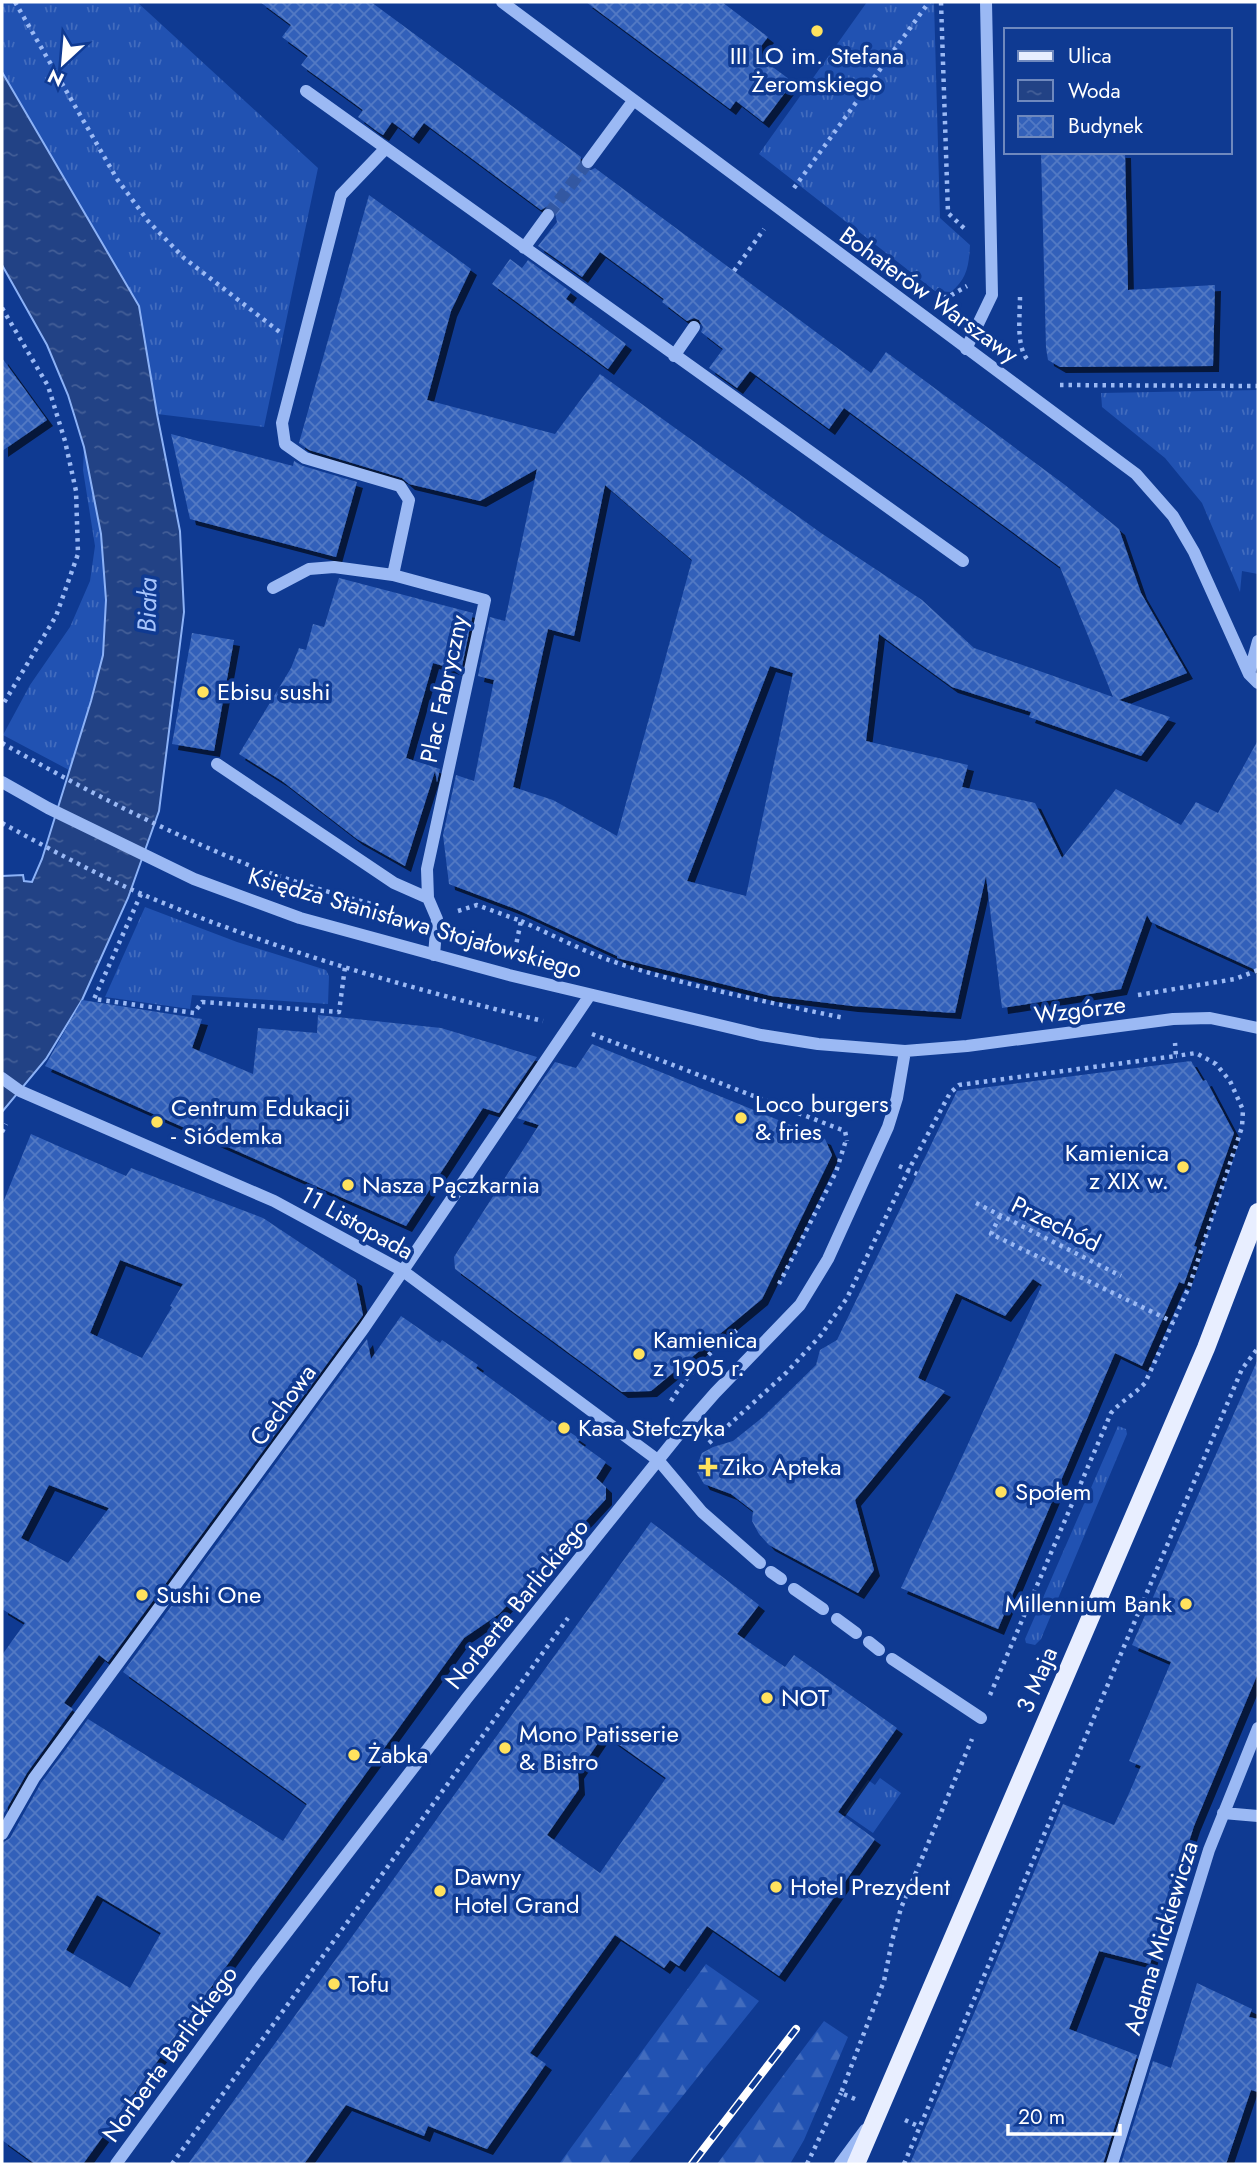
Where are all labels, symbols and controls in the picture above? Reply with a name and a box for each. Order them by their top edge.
marker: III LO im. Stefana Żeromskiego [809,23,825,39]
north arrow [28,28,98,98]
legend [1004,28,1232,154]
place label: III LO im. Stefana Żeromskiego [730,38,904,101]
text: Ulica [1068,41,1112,71]
text: N [43,62,68,93]
text: Woda [1068,76,1121,106]
text: Budynek [1068,111,1144,141]
street label: Bohaterów Warszawy [833,218,1026,372]
water label: Biała [128,576,166,633]
street label: Plac Fabryczny [411,611,476,766]
place label: Ebisu sushi [217,674,330,709]
marker: Ebisu sushi [195,684,211,700]
street label: Księdza Stanisława Stojałowskiego [244,858,586,987]
street label: Wzgórze [1032,987,1128,1032]
place label: Loco burgers & fries [755,1086,889,1149]
place label: Centrum Edukacji - Siódemka [171,1090,350,1153]
marker: Loco burgers & fries [733,1110,749,1126]
marker: Centrum Edukacji - Siódemka [149,1114,165,1130]
place label: Kamienica z XIX w. [1065,1135,1169,1198]
marker: Kamienica z XIX w. [1175,1159,1191,1175]
place label: Nasza Pączkarnia [362,1167,540,1202]
street label: 11 Listopada [294,1177,420,1268]
marker: Nasza Pączkarnia [340,1177,356,1193]
street label: Przechód [1006,1187,1107,1260]
place label: Kamienica z 1905 r. [653,1322,757,1385]
marker: Kamienica z 1905 r. [631,1346,647,1362]
street label: Cechowa [241,1357,324,1453]
place label: Kasa Stefczyka [578,1410,725,1445]
marker: Kasa Stefczyka [556,1420,572,1436]
place label: Ziko Apteka [722,1449,842,1484]
marker: Ziko Apteka [700,1459,716,1475]
place label: Społem [1015,1474,1092,1509]
marker: Społem [993,1484,1009,1500]
street label: Norberta Barlickiego [437,1511,597,1697]
place label: Sushi One [156,1577,261,1612]
place label: Millennium Bank [1005,1586,1172,1621]
marker: Sushi One [134,1587,150,1603]
marker: Millennium Bank [1178,1596,1194,1612]
street label: 3 Maja [1007,1641,1066,1718]
place label: NOT [781,1680,829,1715]
marker: NOT [759,1690,775,1706]
place label: Mono Patisserie & Bistro [519,1716,679,1779]
place label: Żabka [368,1737,428,1772]
marker: Mono Patisserie & Bistro [497,1740,513,1756]
marker: Żabka [346,1747,362,1763]
street label: Adama Mickiewicza [1114,1837,1207,2039]
place label: Dawny Hotel Grand [454,1859,580,1922]
place label: Hotel Prezydent [790,1869,950,1904]
marker: Hotel Prezydent [768,1879,784,1895]
marker: Dawny Hotel Grand [432,1883,448,1899]
street label: Norberta Barlickiego [93,1958,246,2149]
place label: Tofu [348,1966,389,2001]
marker: Tofu [326,1976,342,1992]
scale bar [1008,2092,1120,2136]
text: 20 m [1018,2102,1065,2132]

